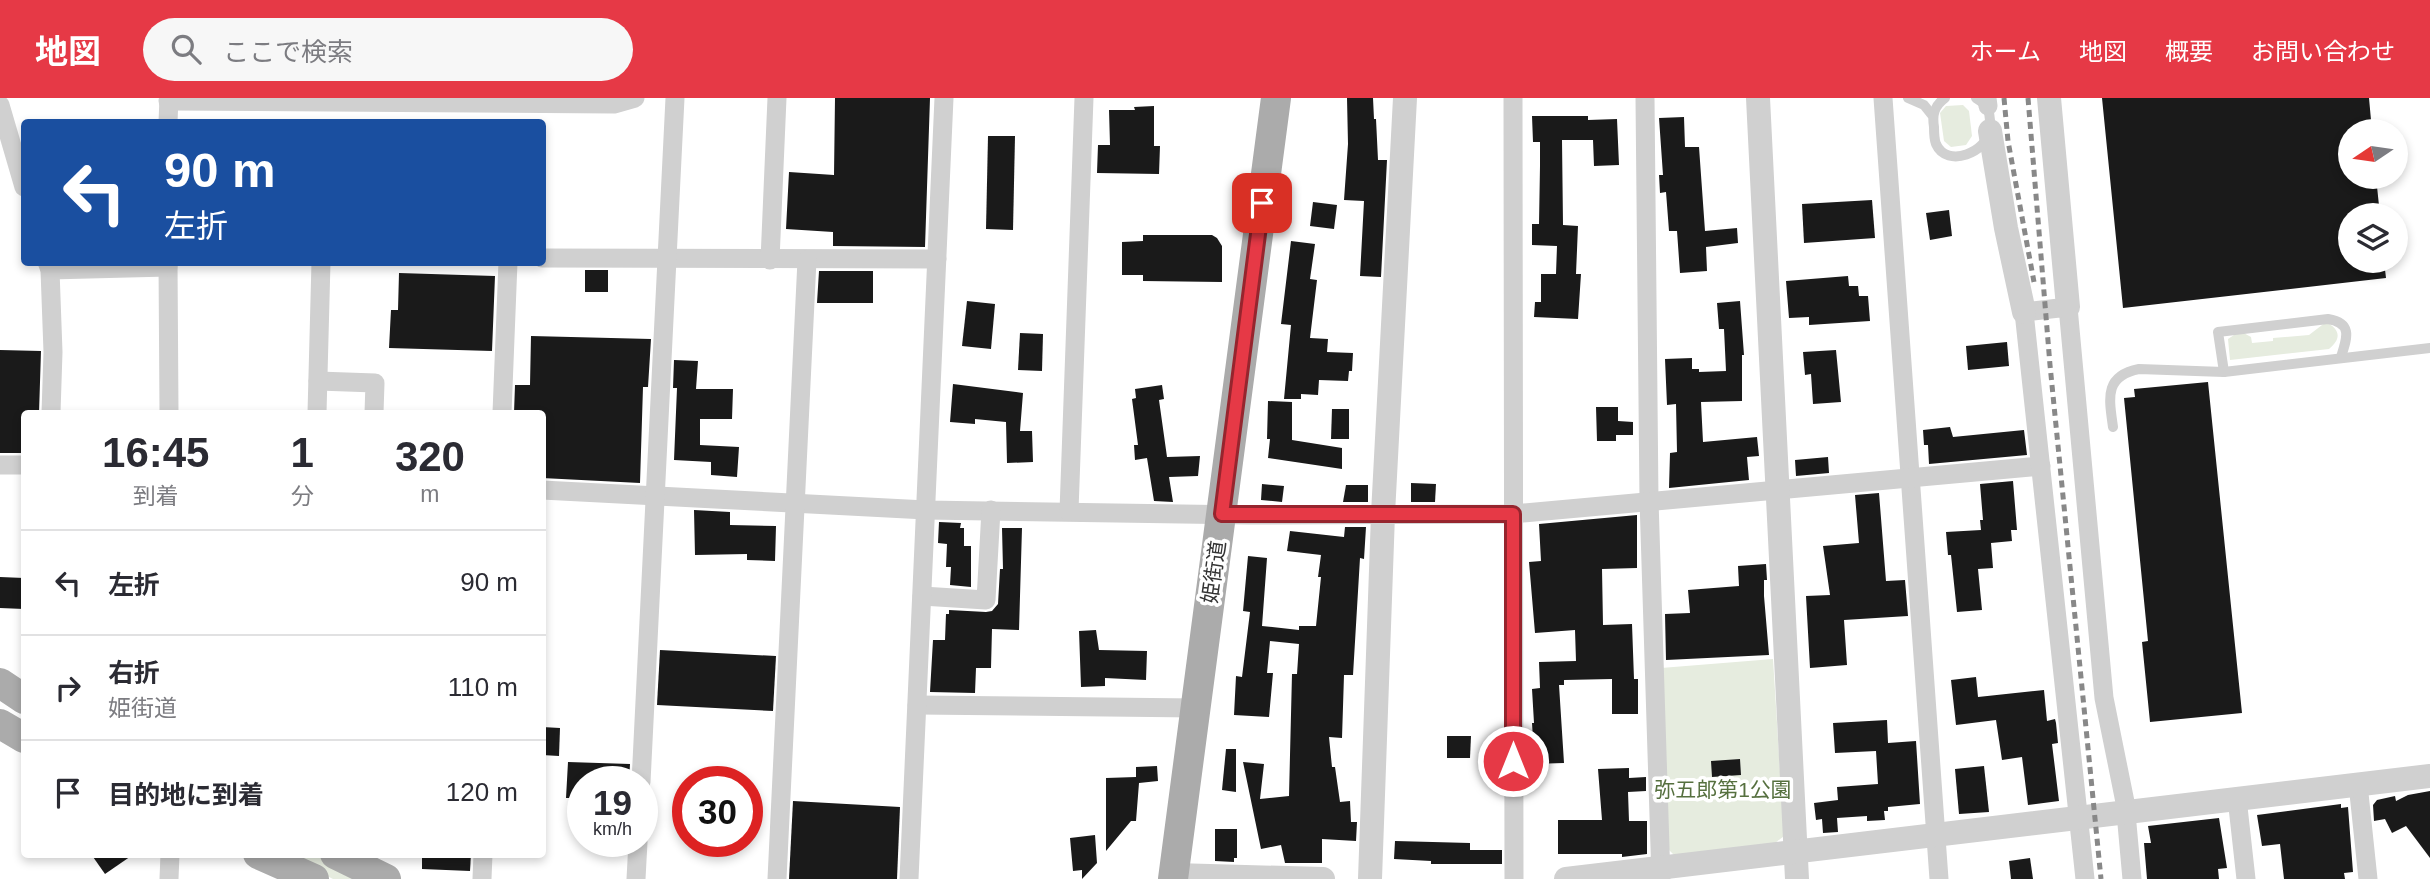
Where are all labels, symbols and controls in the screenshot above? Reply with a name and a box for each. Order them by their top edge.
search box [143,18,633,81]
icon: search [167,30,205,68]
text: 地図 [35,33,101,70]
text: ここで検索 [223,37,353,67]
text: ホーム [1970,38,2041,65]
text: 地図 [2079,38,2127,65]
text: 概要 [2165,38,2213,65]
text: お問い合わせ [2251,38,2395,65]
north arrow [2338,119,2408,189]
map controls [2338,119,2408,273]
text: 90 m [164,143,276,197]
icon: left [49,147,140,238]
pin [1232,173,1292,233]
icon: arrive [1243,184,1281,222]
button: layers [2338,203,2408,273]
text: 左折 [164,208,228,244]
text: 16:45 [102,429,209,476]
text: 1 [290,429,314,476]
text: 320 [395,433,465,480]
text: m [420,481,440,507]
text: 到着 [133,483,179,509]
text: 分 [291,483,314,509]
street label: 姫街道 [1198,539,1229,605]
icon: left [49,564,87,602]
text: 90 m [460,567,518,597]
text: 左折 [108,570,160,600]
text: 右折 [108,658,160,688]
icon: right [49,669,87,707]
text: 110 m [448,672,518,702]
text: 姫街道 [108,695,177,721]
position arrow [1476,724,1550,798]
speed limit sign: 30 [672,766,763,857]
icon: arrive [49,774,87,812]
text: 120 m [446,777,518,807]
park label: 弥五郎第1公園 [1654,778,1792,801]
text: 目的地に到着 [108,780,264,810]
text: 19 [593,783,632,822]
text: km/h [593,819,632,839]

